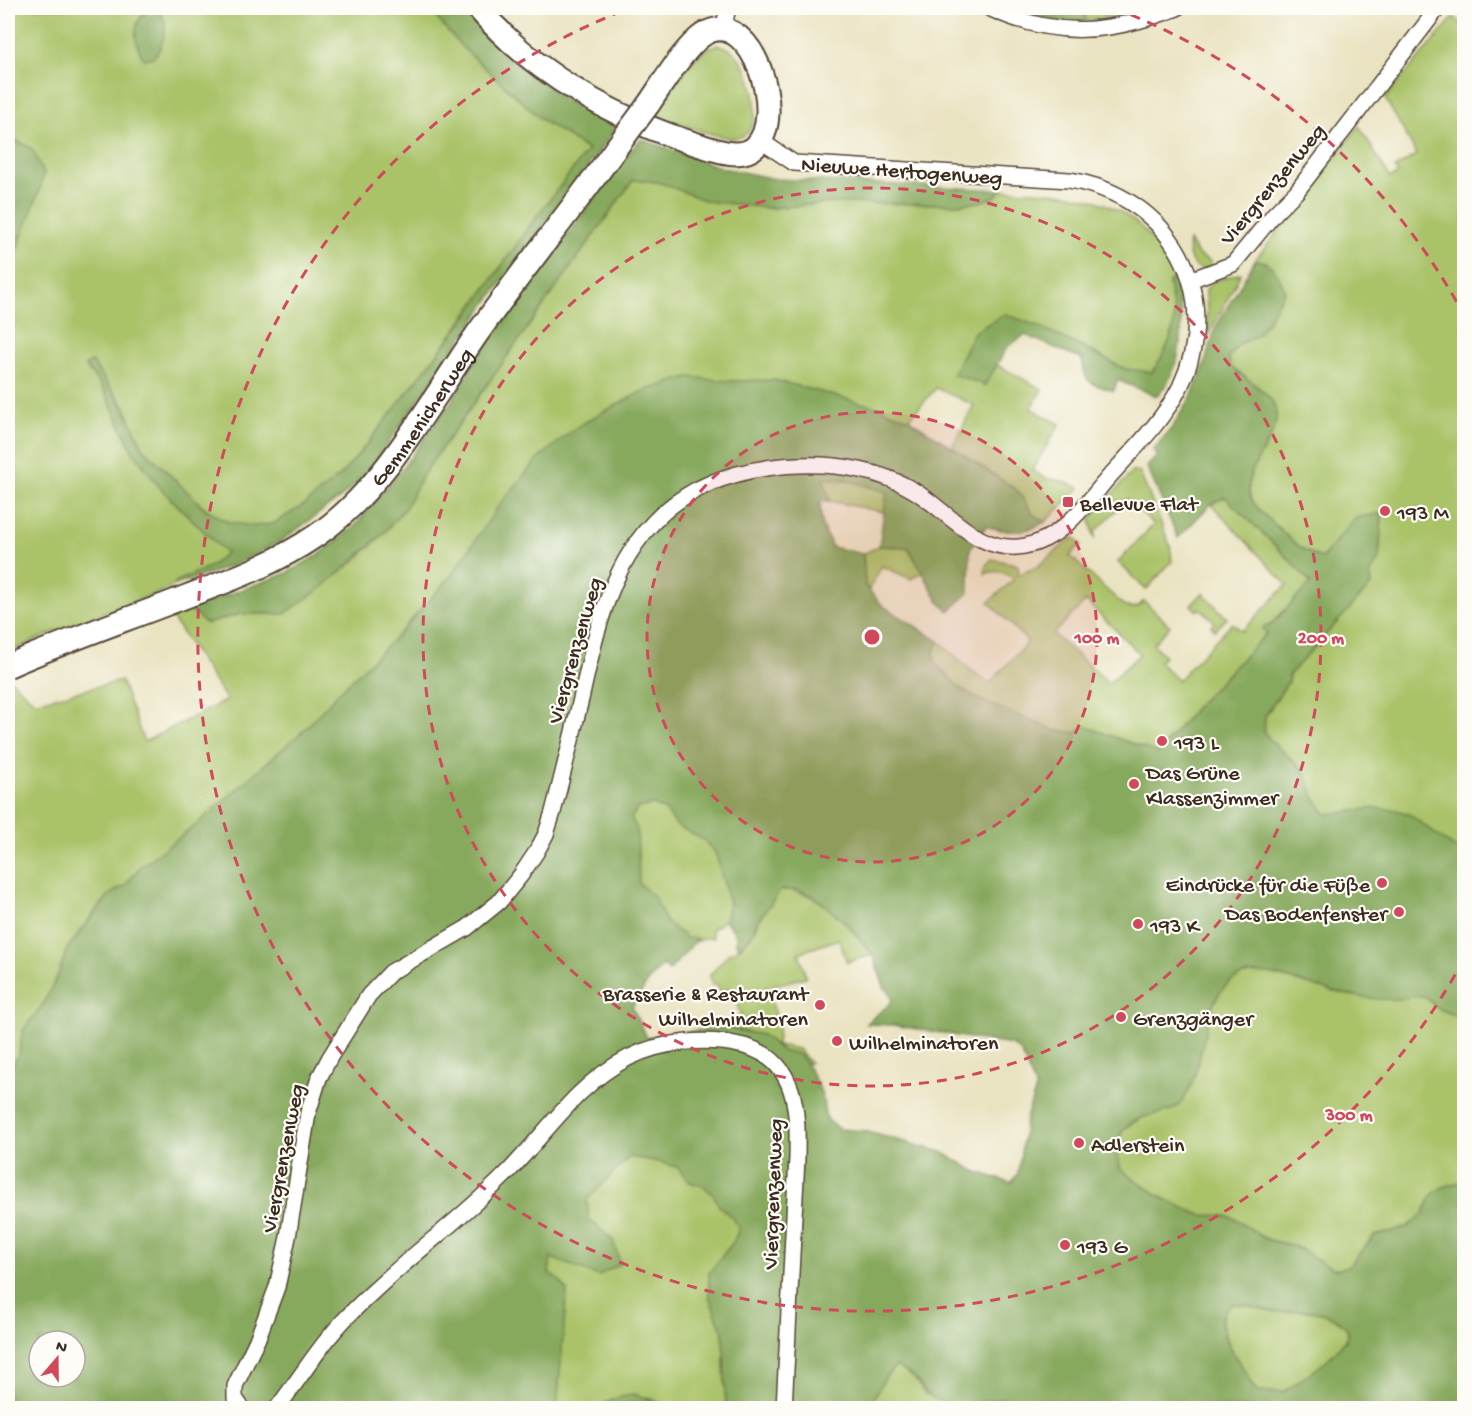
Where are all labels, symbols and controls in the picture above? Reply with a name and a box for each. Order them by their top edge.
street label: Viergrenzenweg [1215,119,1332,252]
street label: Nieuwe Hertogenweg [800,153,1003,193]
street label: Gemmenicherweg [367,344,481,493]
place label: Bellevue Flat [1079,493,1200,519]
marker: Bellevue Flat [1061,495,1075,509]
place label: 193 M [1396,502,1450,528]
marker: 193 M [1378,504,1392,518]
street label: Viergrenzenweg [543,575,610,728]
centre of rings [862,627,882,647]
text: 100 m [1074,629,1120,650]
text: 200 m [1298,629,1344,650]
place label: 193 L [1173,732,1220,758]
marker: 193 L [1155,734,1169,748]
place label: Das Grüne Klassenzimmer [1144,762,1280,813]
marker: Das Grüne Klassenzimmer [1127,777,1141,791]
place label: Eindrücke für die Füße [1166,874,1371,900]
marker: Eindrücke für die Füße [1375,876,1389,890]
place label: Das Bodenfenster [1223,903,1389,929]
marker: Das Bodenfenster [1392,905,1406,919]
place label: 193 K [1149,915,1202,941]
marker: 193 K [1131,917,1145,931]
place label: Brasserie & Restaurant Wilhelminatoren [602,983,810,1034]
marker: Brasserie & Restaurant Wilhelminatoren [813,998,827,1012]
place label: Grenzgänger [1133,1008,1255,1034]
marker: Grenzgänger [1114,1010,1128,1024]
place label: Wilhelminatoren [849,1032,999,1058]
marker: Wilhelminatoren [830,1034,844,1048]
street label: Viergrenzenweg [258,1082,312,1236]
text: 300 m [1325,1106,1373,1127]
street label: Viergrenzenweg [759,1118,791,1271]
place label: Adlerstein [1091,1134,1185,1160]
marker: Adlerstein [1072,1136,1086,1150]
place label: 193 G [1076,1236,1129,1262]
marker: 193 G [1058,1238,1072,1252]
north arrow [27,1329,87,1389]
text: N [53,1337,70,1359]

